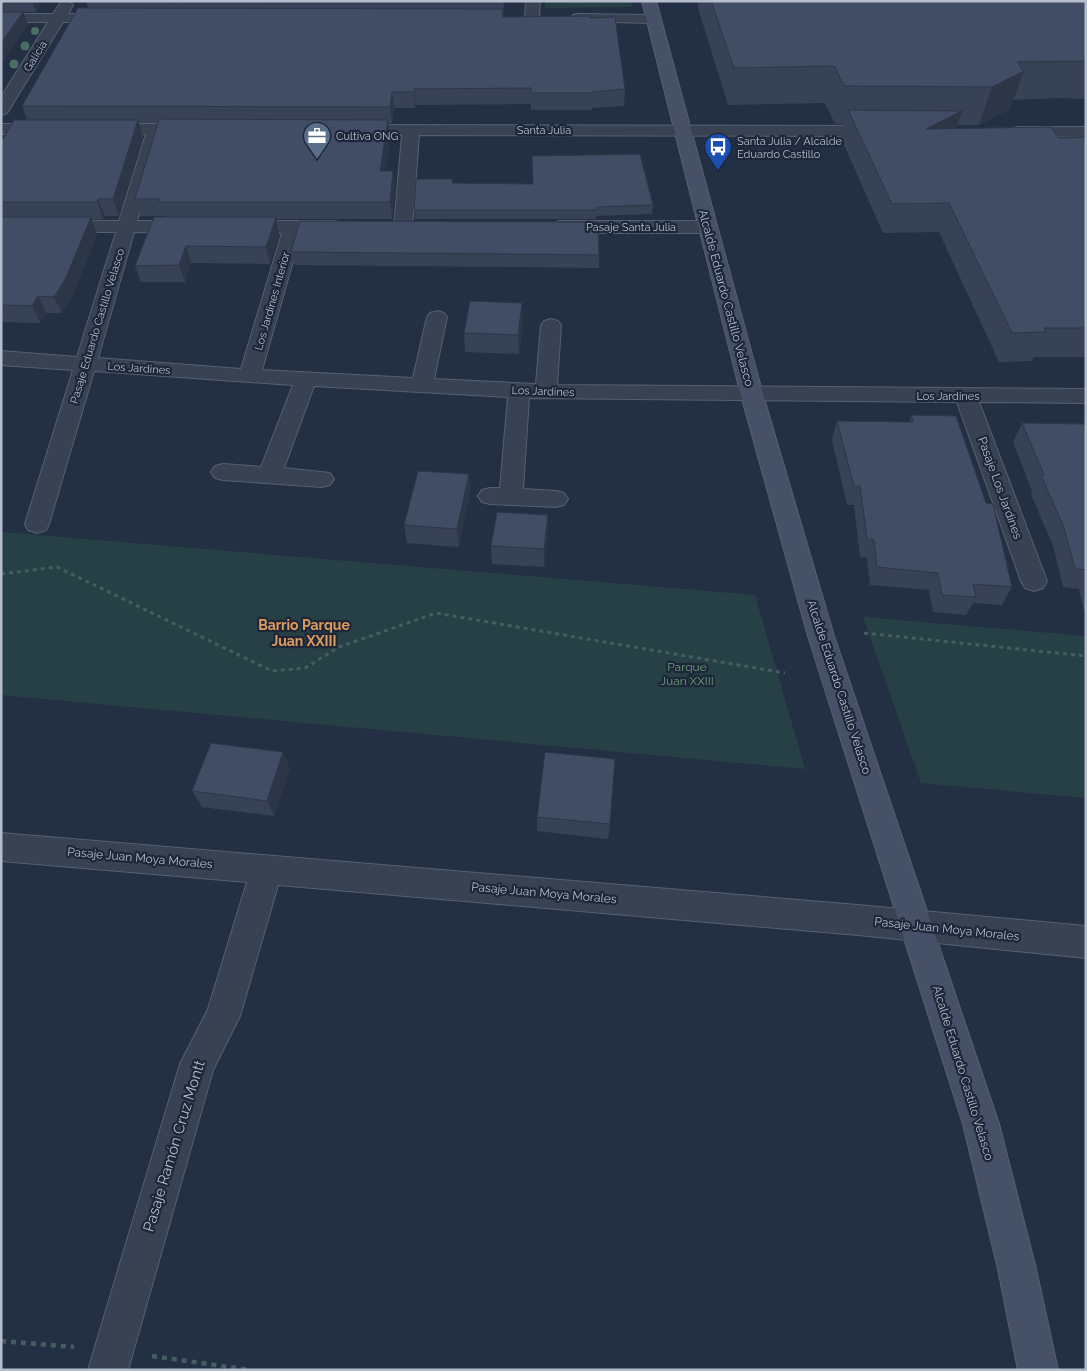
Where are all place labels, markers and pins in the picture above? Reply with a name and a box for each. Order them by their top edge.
office icon: Cultiva ONG [302,121,332,160]
place label: Cultiva ONG [336,130,398,143]
bus stop icon: Santa Julia / Alcalde Eduardo Castillo [703,132,733,171]
place label: Santa Julia / Alcalde Eduardo Castillo [737,135,843,161]

